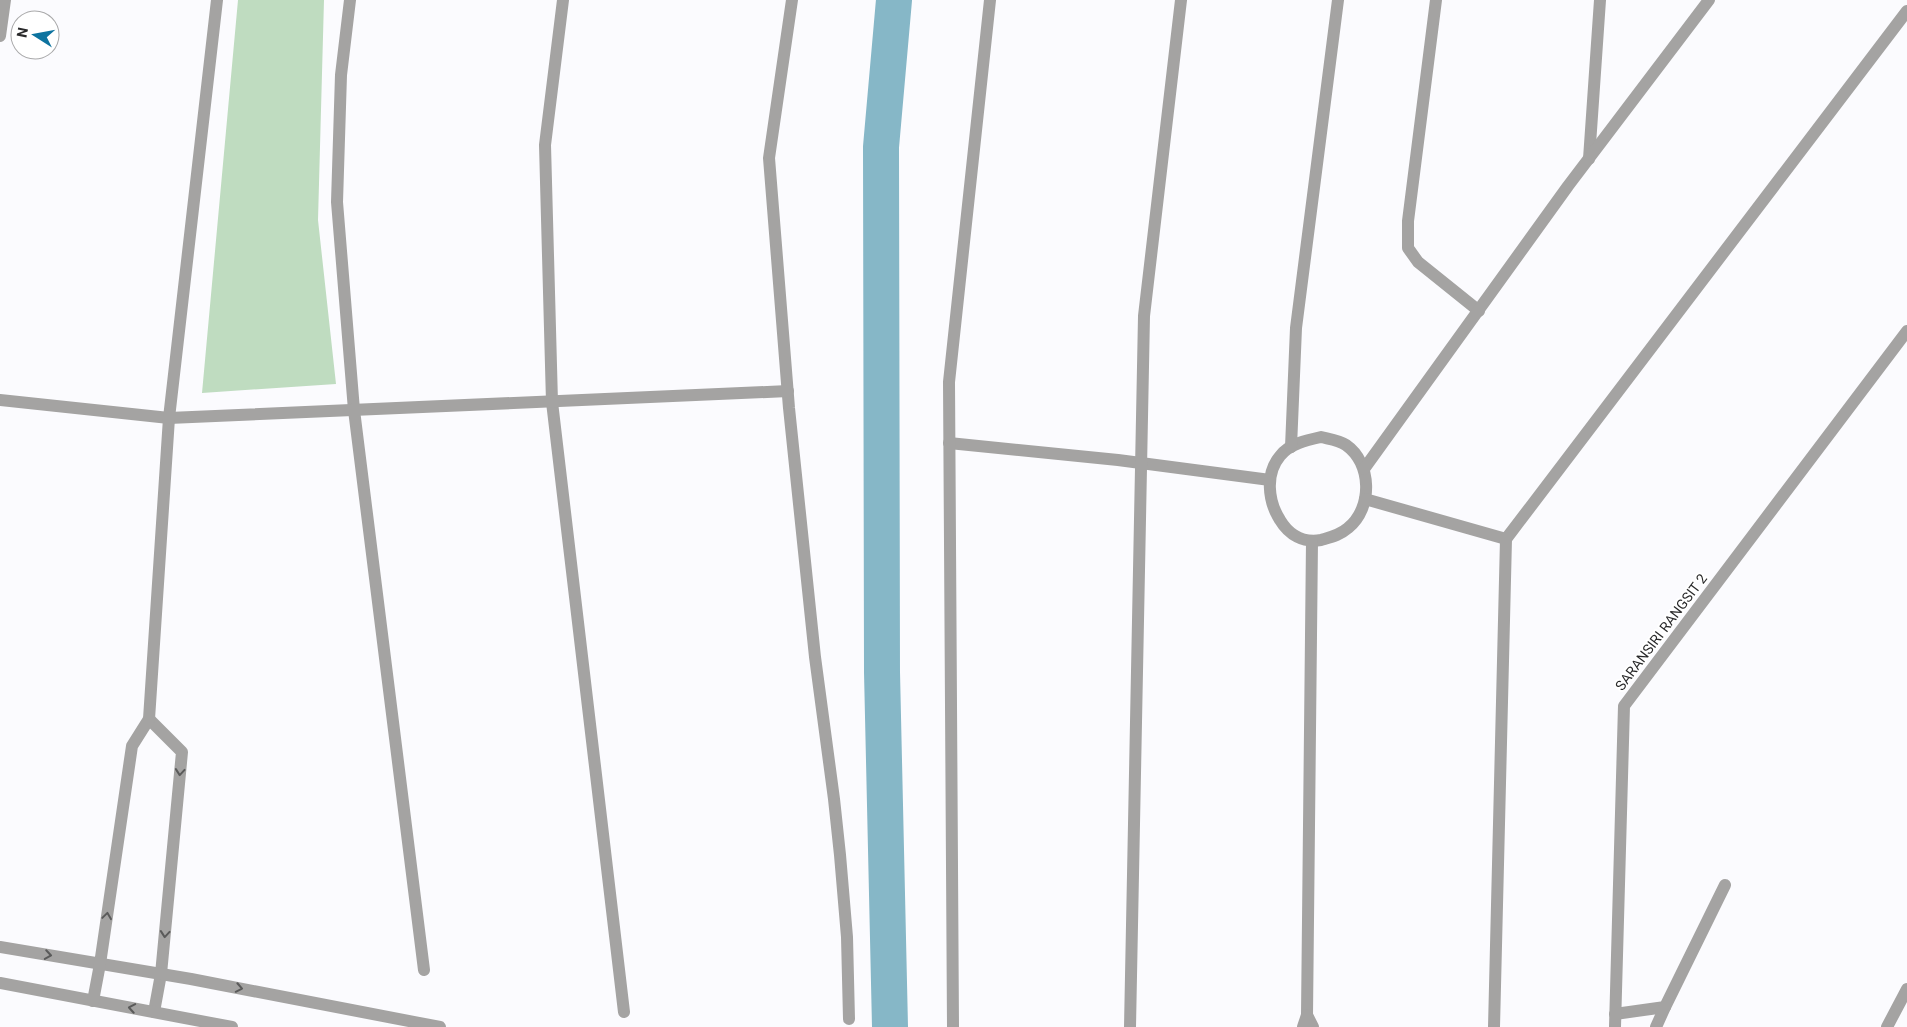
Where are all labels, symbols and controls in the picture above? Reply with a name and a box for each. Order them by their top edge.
north arrow [10,10,60,60]
text: N [13,26,31,39]
street label: SARANSIRI RANGSIT 2 [1612,570,1710,693]
one-way arrow [175,768,186,776]
one-way arrow [101,911,112,919]
one-way arrow [159,930,170,938]
one-way arrow [44,950,52,960]
one-way arrow [234,983,243,993]
one-way arrow [128,1004,137,1014]

